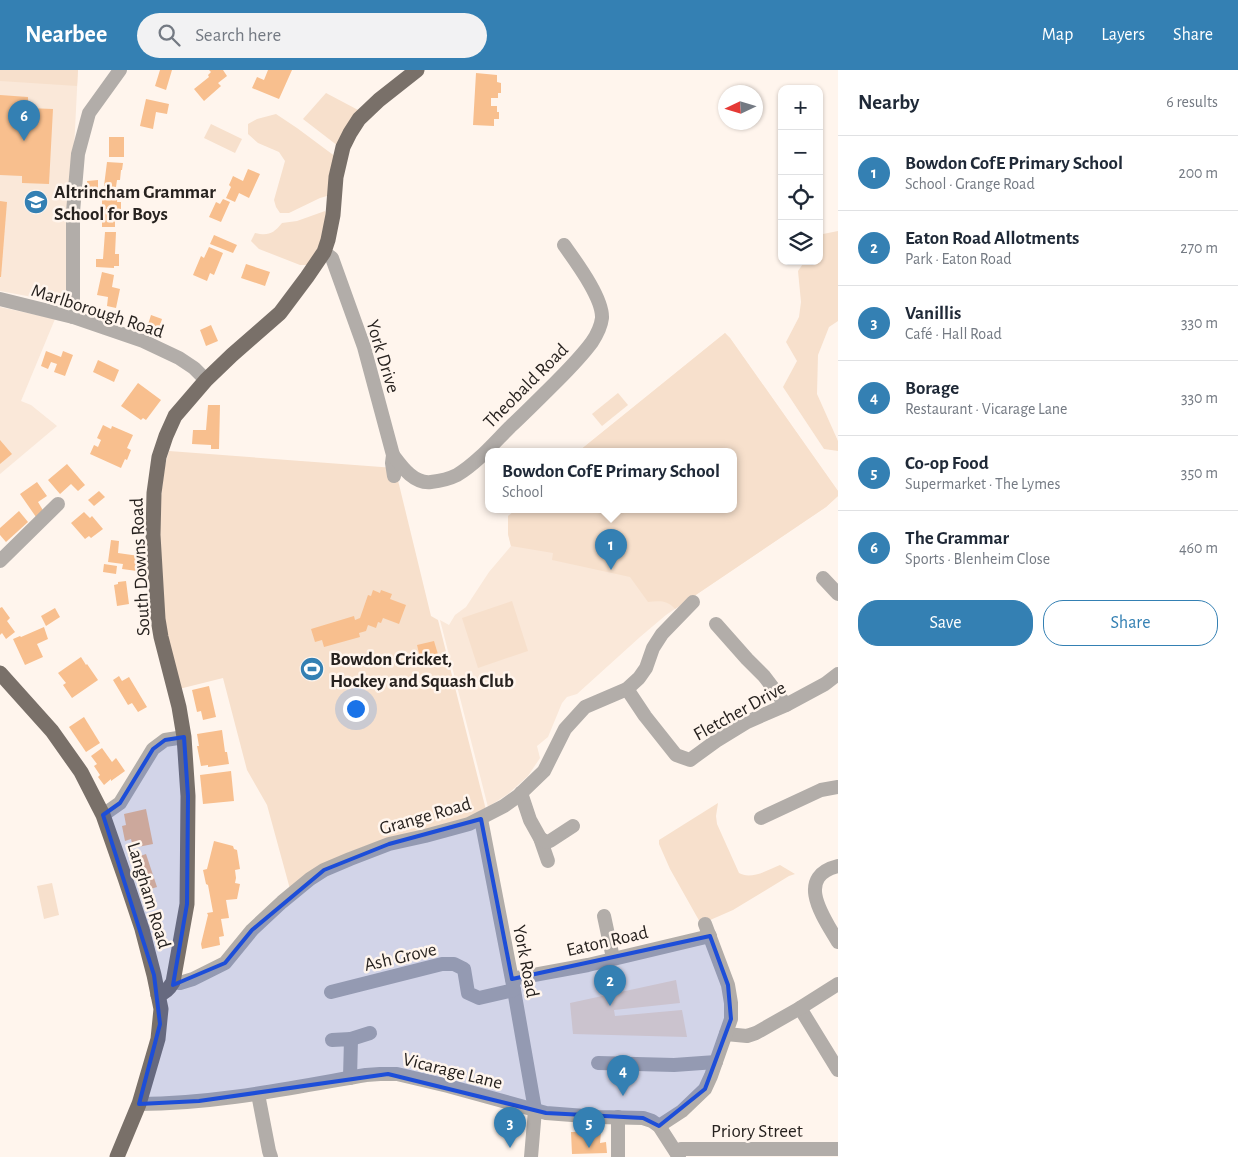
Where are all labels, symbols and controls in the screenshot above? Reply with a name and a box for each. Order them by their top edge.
search box [137,13,487,58]
icon: search [155,21,183,49]
text: Nearbee [25,23,107,47]
text: Search here [195,26,281,45]
text: Map [1042,26,1073,44]
text: Layers [1101,26,1145,44]
text: Share [1173,26,1213,44]
north arrow [718,85,763,130]
map controls [778,85,823,265]
button: + [778,85,823,130]
text: Nearby [858,92,919,113]
text: 6 results [1166,94,1218,110]
pin: 6 [8,100,40,141]
button: − [778,130,823,175]
text: Bowdon CofE Primary School [905,154,1123,173]
text: 1 [871,165,877,181]
text: 200 m [1178,165,1218,181]
button: locate [778,175,823,220]
text: School · Grange Road [905,176,1035,192]
place label: Altrincham Grammar School for Boys [54,183,216,224]
school or university icon: Altrincham Grammar School for Boys [23,189,49,215]
button: layers [778,220,823,265]
text: Eaton Road Allotments [905,229,1079,248]
text: 2 [870,240,878,256]
text: 270 m [1180,240,1218,256]
text: Park · Eaton Road [905,251,1012,267]
street label: Marlborough Road [29,281,166,342]
text: Vanillis [905,304,961,323]
text: 3 [871,315,877,331]
text: 330 m [1181,315,1218,331]
street label: York Drive [362,318,403,395]
text: Café · Hall Road [905,326,1002,342]
street label: Theobald Road [480,340,572,432]
text: Borage [905,379,959,398]
text: 4 [870,390,878,406]
text: 330 m [1181,390,1218,406]
text: Restaurant · Vicarage Lane [905,401,1068,417]
popup [485,448,737,513]
text: Co-op Food [905,454,989,473]
text: Bowdon CofE Primary School [502,462,720,481]
text: 5 [871,465,877,481]
text: 350 m [1181,465,1218,481]
text: Supermarket · The Lymes [905,476,1060,492]
text: School [502,484,543,500]
street label: South Downs Road [127,497,154,637]
pin: 1 [595,529,627,570]
text: The Grammar [905,529,1009,548]
text: 6 [870,540,878,556]
text: 460 m [1179,540,1218,556]
text: Sports · Blenheim Close [905,551,1050,567]
button: Save [858,600,1033,646]
button: Share [1043,600,1218,646]
place label: Bowdon Cricket, Hockey and Squash Club [330,650,514,691]
sports icon: Bowdon Cricket, Hockey and Squash Club [299,656,325,682]
street label: Fletcher Drive [690,678,789,744]
your location [343,696,369,722]
street label: Grange Road [377,794,473,839]
street label: Langham Road [123,840,174,951]
street label: York Road [509,923,542,999]
street label: Eaton Road [565,923,650,960]
street label: Ash Grove [362,940,438,975]
pin: 2 [594,965,626,1006]
street label: Vicarage Lane [401,1050,504,1093]
pin: 4 [607,1055,639,1096]
pin: 3 [494,1107,526,1148]
pin: 5 [573,1107,605,1148]
street label: Priory Street [711,1122,803,1141]

